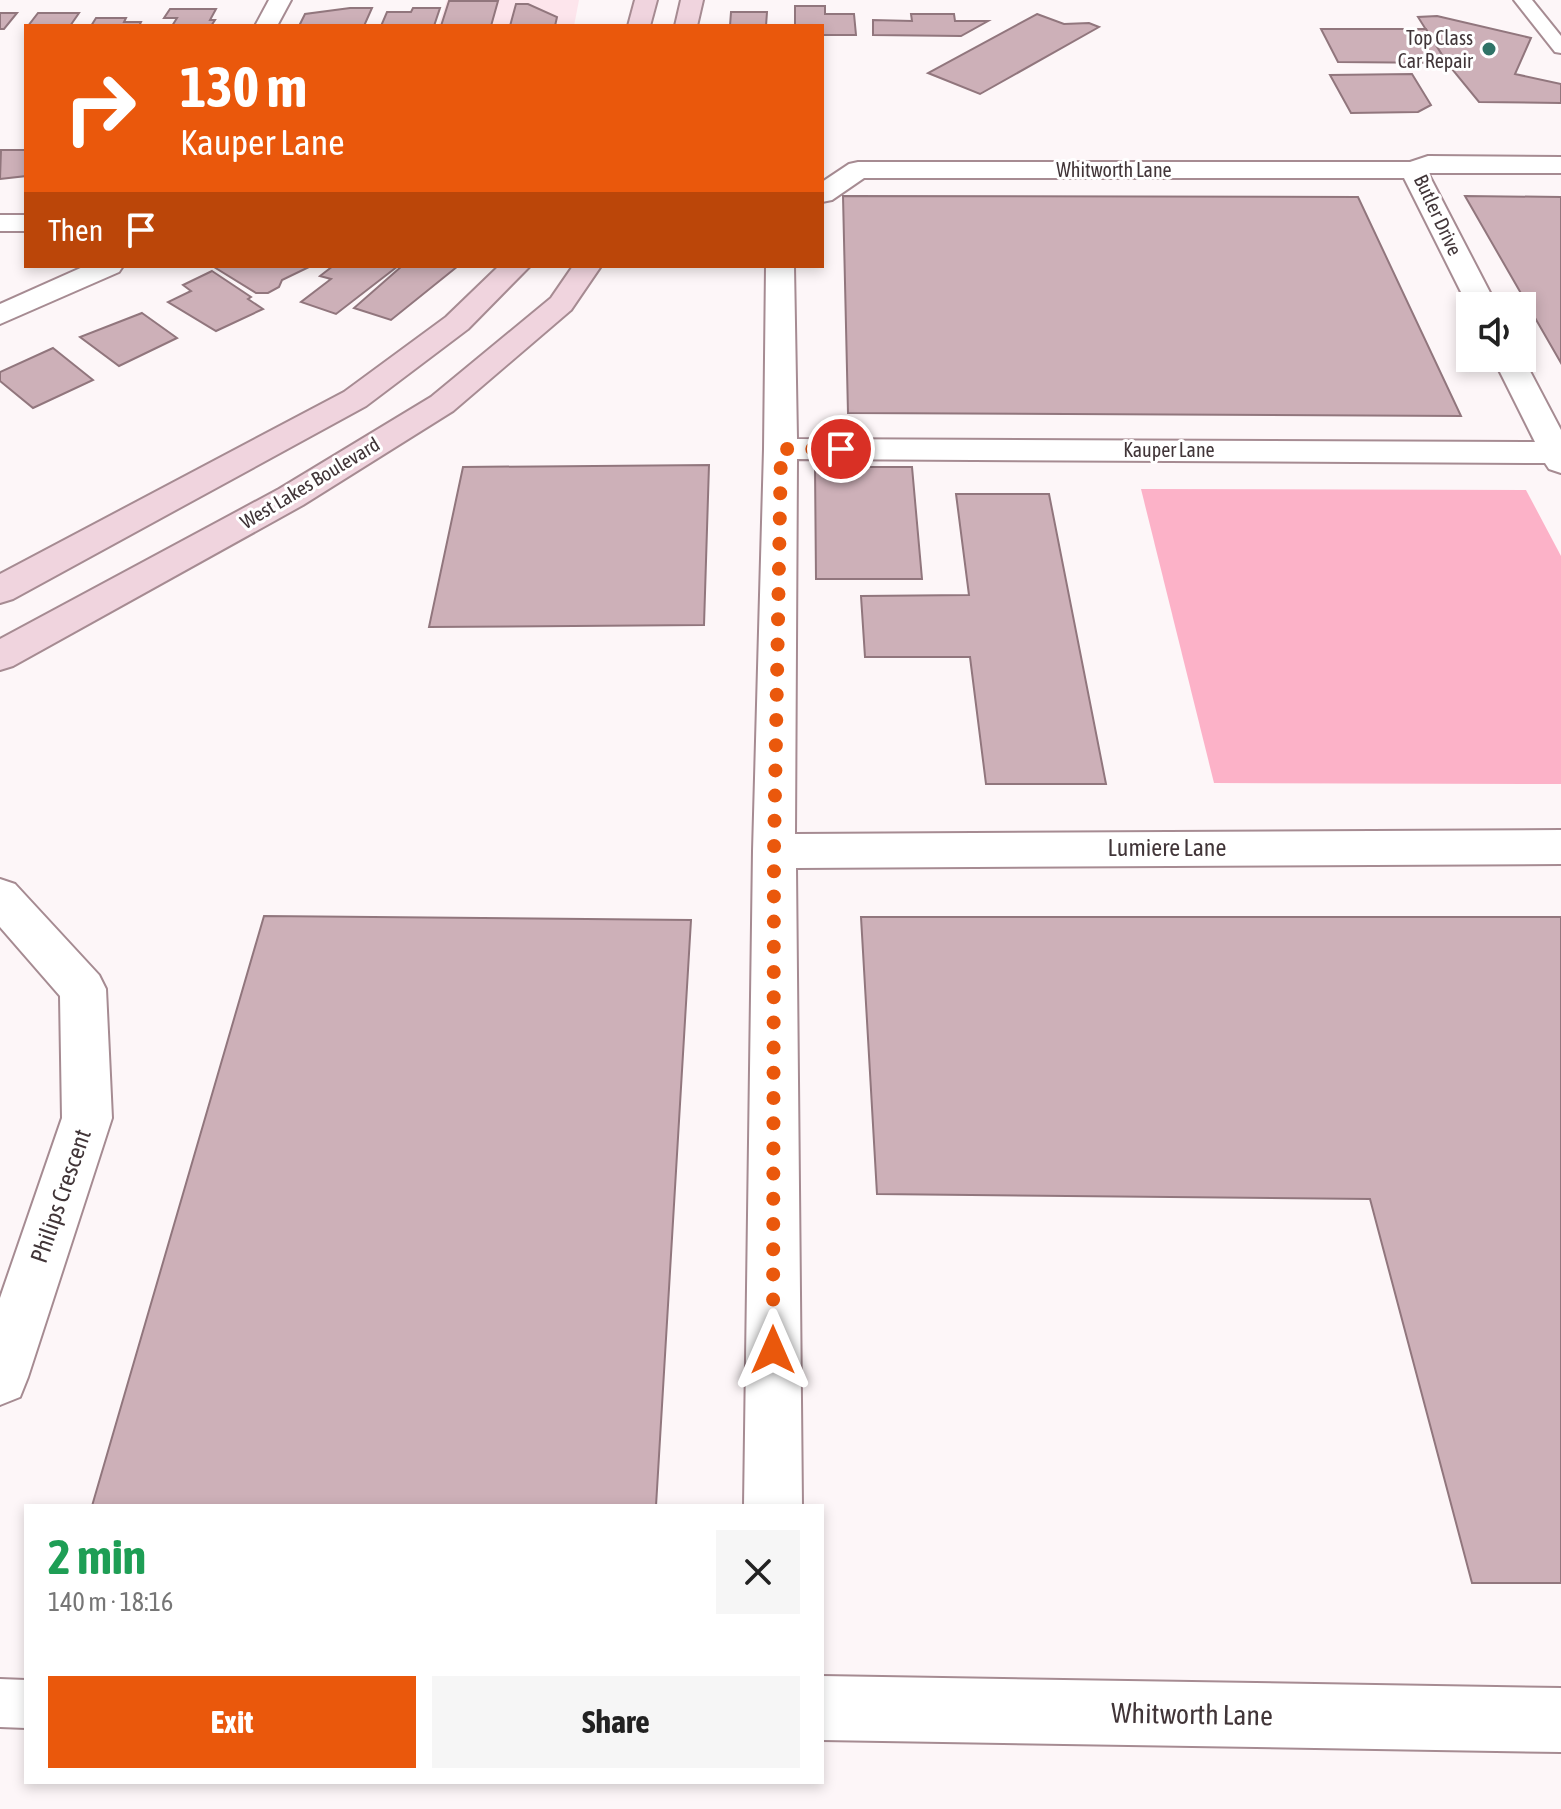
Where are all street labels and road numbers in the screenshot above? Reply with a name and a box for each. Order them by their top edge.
street label: Whitworth Lane [1056,158,1172,181]
street label: Butler Drive [1410,171,1467,259]
street label: West Lakes Boulevard [236,432,383,533]
street label: Kauper Lane [1123,438,1215,461]
street label: Lumiere Lane [1108,834,1226,861]
street label: Philips Crescent [25,1125,96,1266]
street label: Whitworth Lane [1111,1697,1273,1731]

